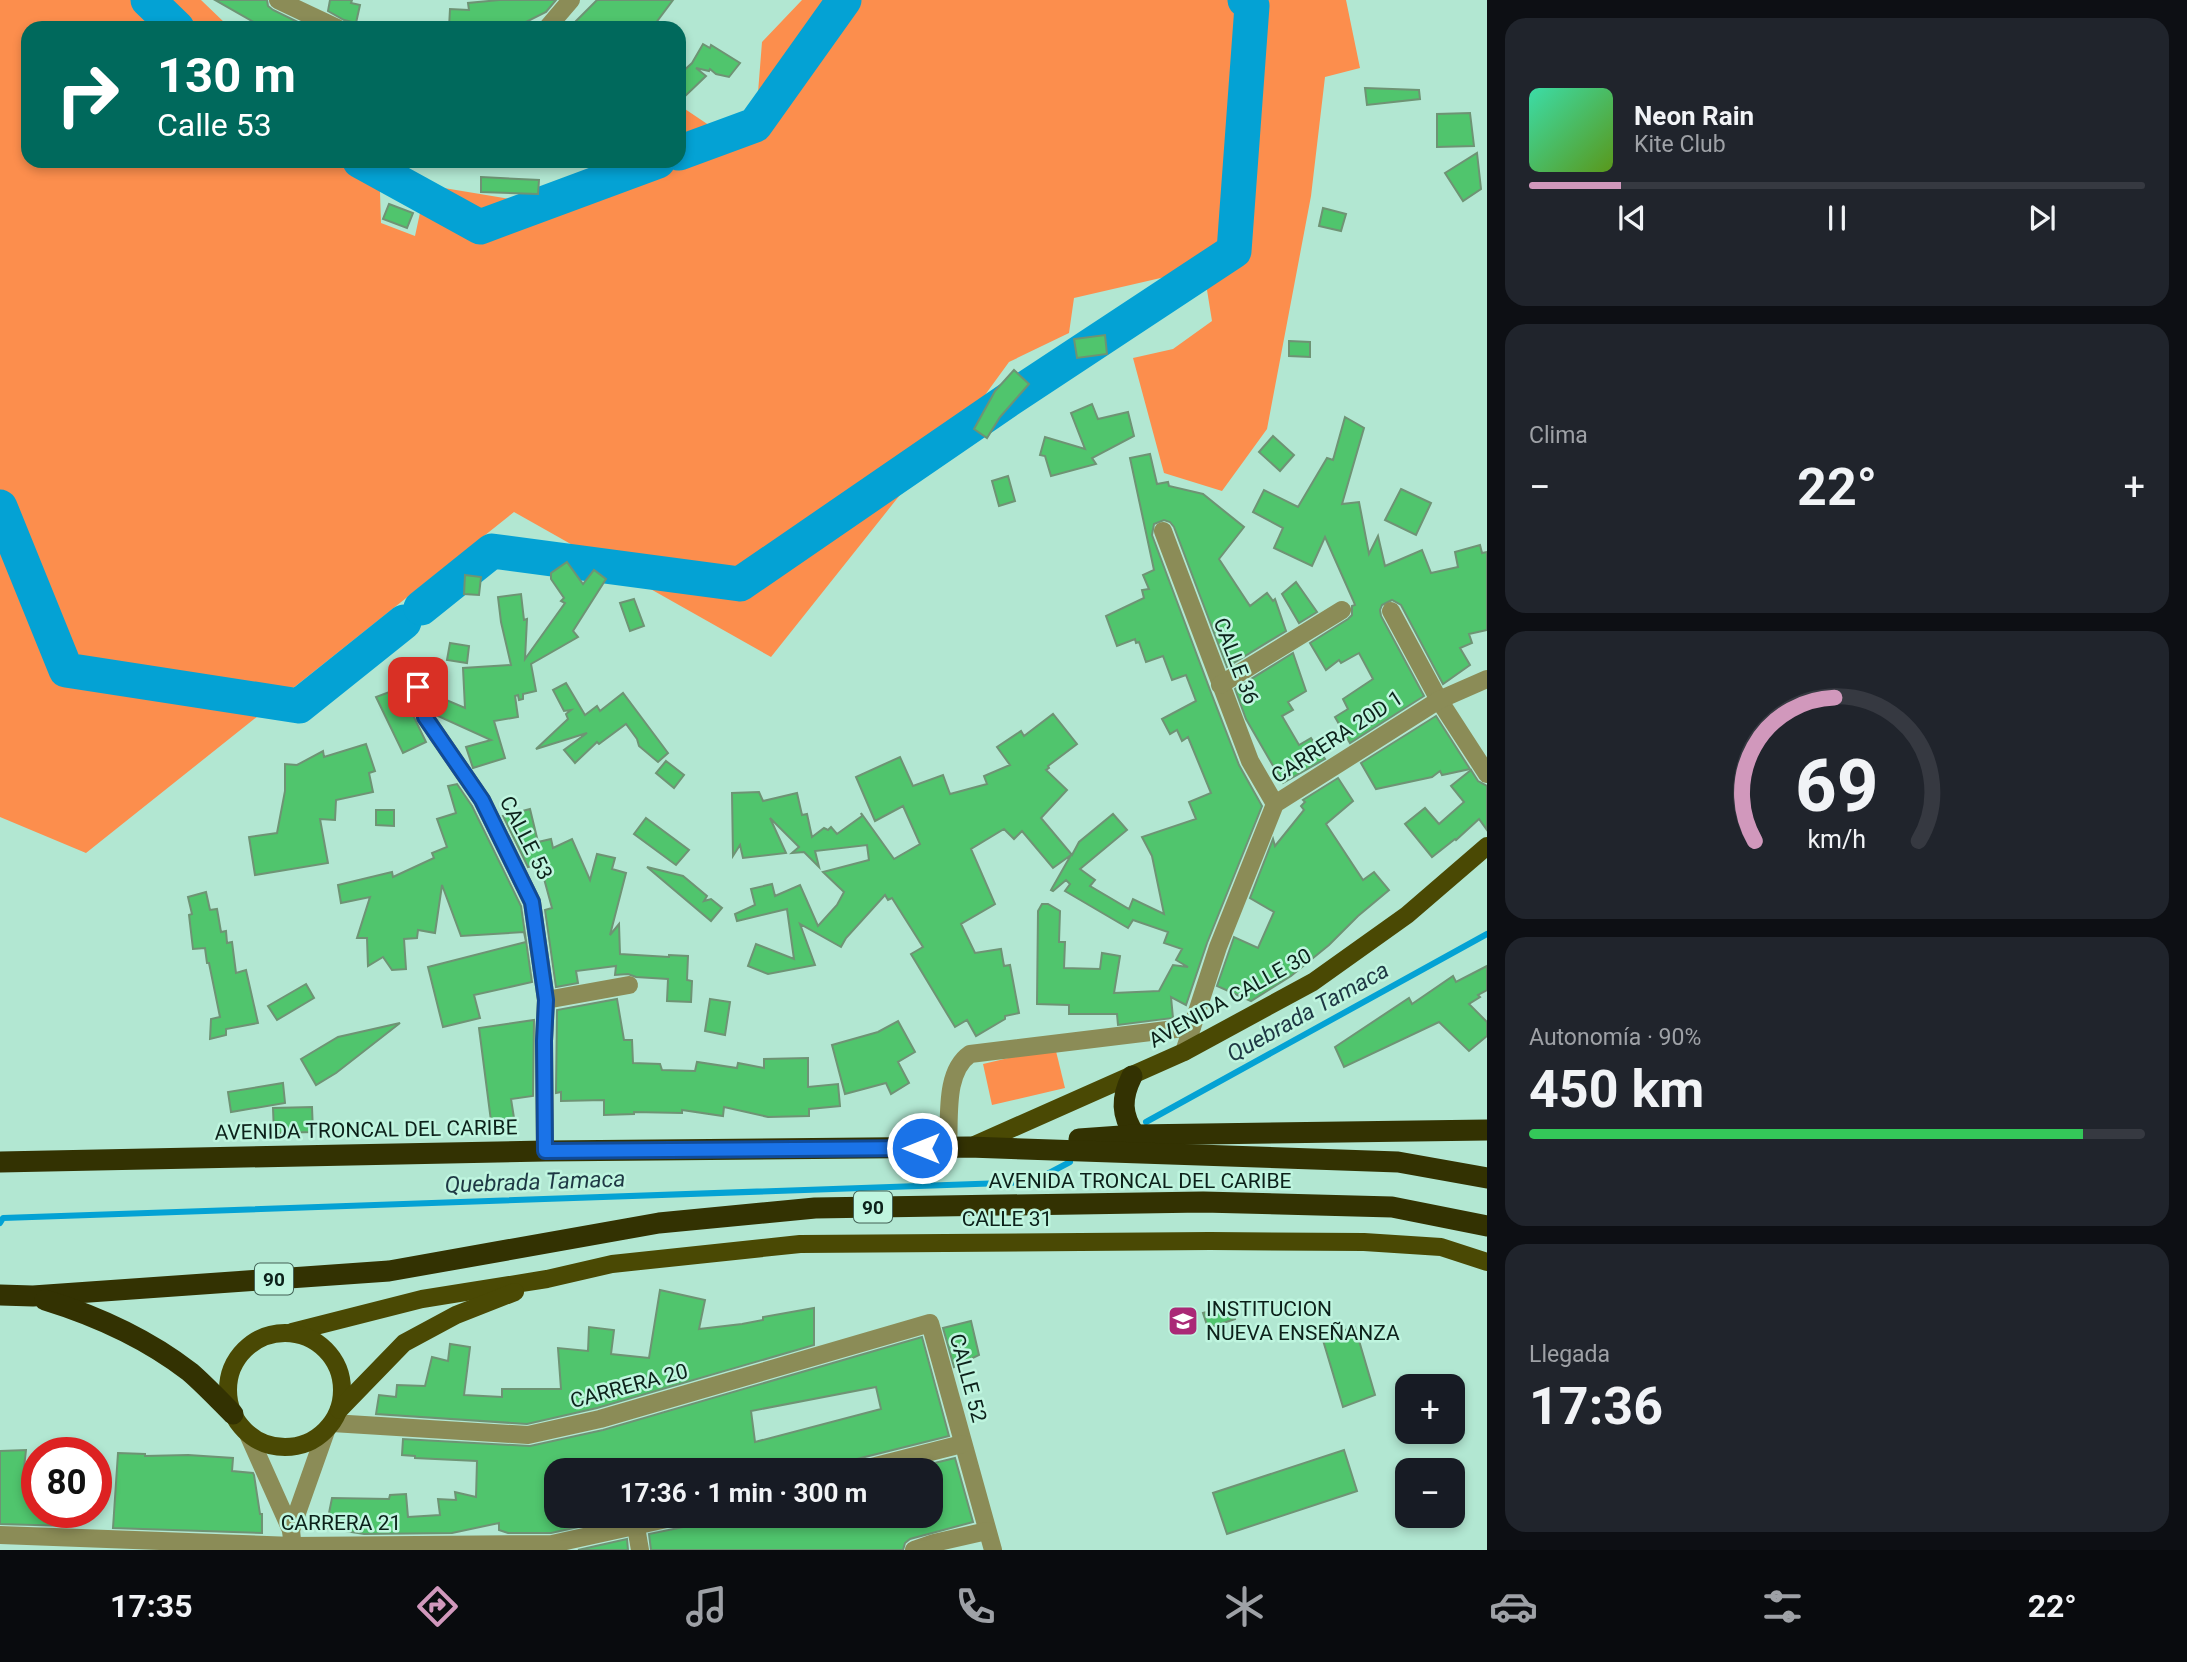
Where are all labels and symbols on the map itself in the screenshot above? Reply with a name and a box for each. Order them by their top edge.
street label: CALLE 36 [1209,614,1263,708]
pin [388,657,448,717]
street label: CARRERA 20D 1 [1267,686,1407,788]
street label: CALLE 53 [495,792,557,884]
street label: AVENIDA CALLE 30 [1145,943,1315,1053]
water label: Quebrada Tamaca [1222,956,1394,1068]
position arrow [885,1111,959,1185]
street label: AVENIDA TRONCAL DEL CARIBE [214,1115,518,1145]
water label: Quebrada Tamaca [444,1165,626,1199]
street label: AVENIDA TRONCAL DEL CARIBE [989,1169,1292,1193]
road number: 90 [854,1191,892,1222]
street label: CALLE 31 [962,1207,1052,1231]
road number: 90 [255,1264,293,1294]
place label: INSTITUCION NUEVA ENSEÑANZA [1206,1297,1400,1345]
school or university icon: INSTITUCION NUEVA ENSEÑANZA [1166,1304,1200,1338]
street label: CALLE 52 [945,1331,991,1425]
street label: CARRERA 20 [568,1359,690,1413]
speed limit sign: 80 [21,1437,112,1528]
street label: CARRERA 21 [281,1511,401,1535]

